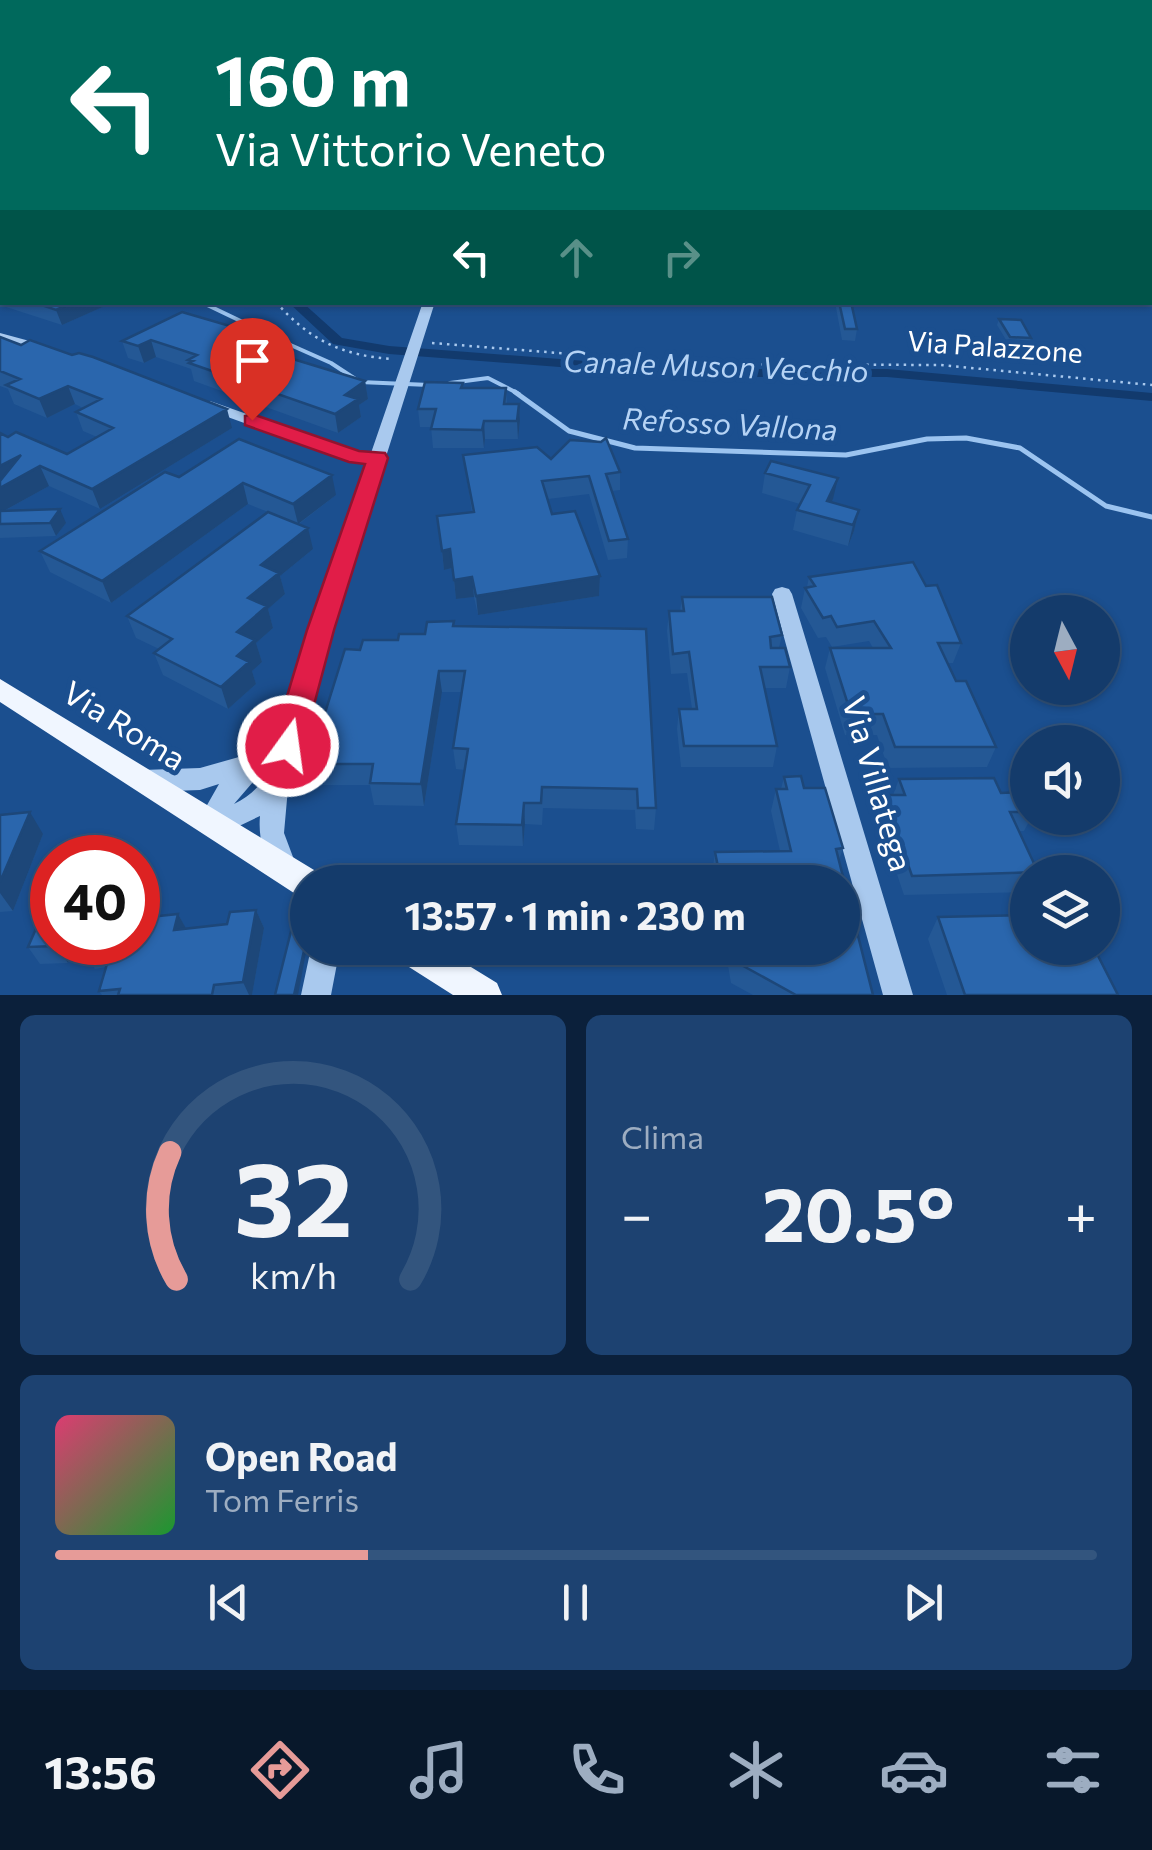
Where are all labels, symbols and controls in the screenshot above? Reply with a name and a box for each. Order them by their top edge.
text: 160 m [215,35,411,120]
icon: left [50,40,180,170]
text: Via Vittorio Veneto [215,120,606,175]
icon: left [444,230,499,285]
icon: ahead [549,230,604,285]
icon: right [654,230,709,285]
pin [210,318,295,421]
street label: Via Palazzone [906,323,1084,369]
icon: arrive [225,333,280,388]
water label: Canale Muson Vecchio [563,341,869,388]
water label: Refosso Vallona [622,398,839,447]
north arrow [1010,595,1120,705]
map controls [1010,595,1120,965]
street label: Via Roma [56,671,194,778]
street label: Via Villatega [835,691,923,875]
position arrow [236,694,340,798]
button: sound [1010,725,1120,835]
speed limit sign: 40 [30,835,160,965]
button: layers [1010,855,1120,965]
text: 13:57 · 1 min · 230 m [404,891,746,938]
text: Clima [621,1116,704,1156]
text: 32 [233,1131,353,1258]
text: 20.5° [762,1166,955,1257]
text: − [621,1179,652,1246]
text: + [1065,1179,1097,1246]
text: km/h [250,1253,336,1296]
text: Open Road [205,1432,398,1479]
text: Tom Ferris [205,1479,359,1519]
icon: previous [201,1575,256,1630]
icon: pause [548,1575,603,1630]
icon: next [896,1575,951,1630]
icon: directions [245,1735,315,1805]
icon: music [404,1735,474,1805]
icon: phone [562,1735,632,1805]
icon: climate [721,1735,791,1805]
icon: car [879,1735,949,1805]
icon: filters [1038,1735,1108,1805]
text: 13:56 [44,1743,157,1798]

